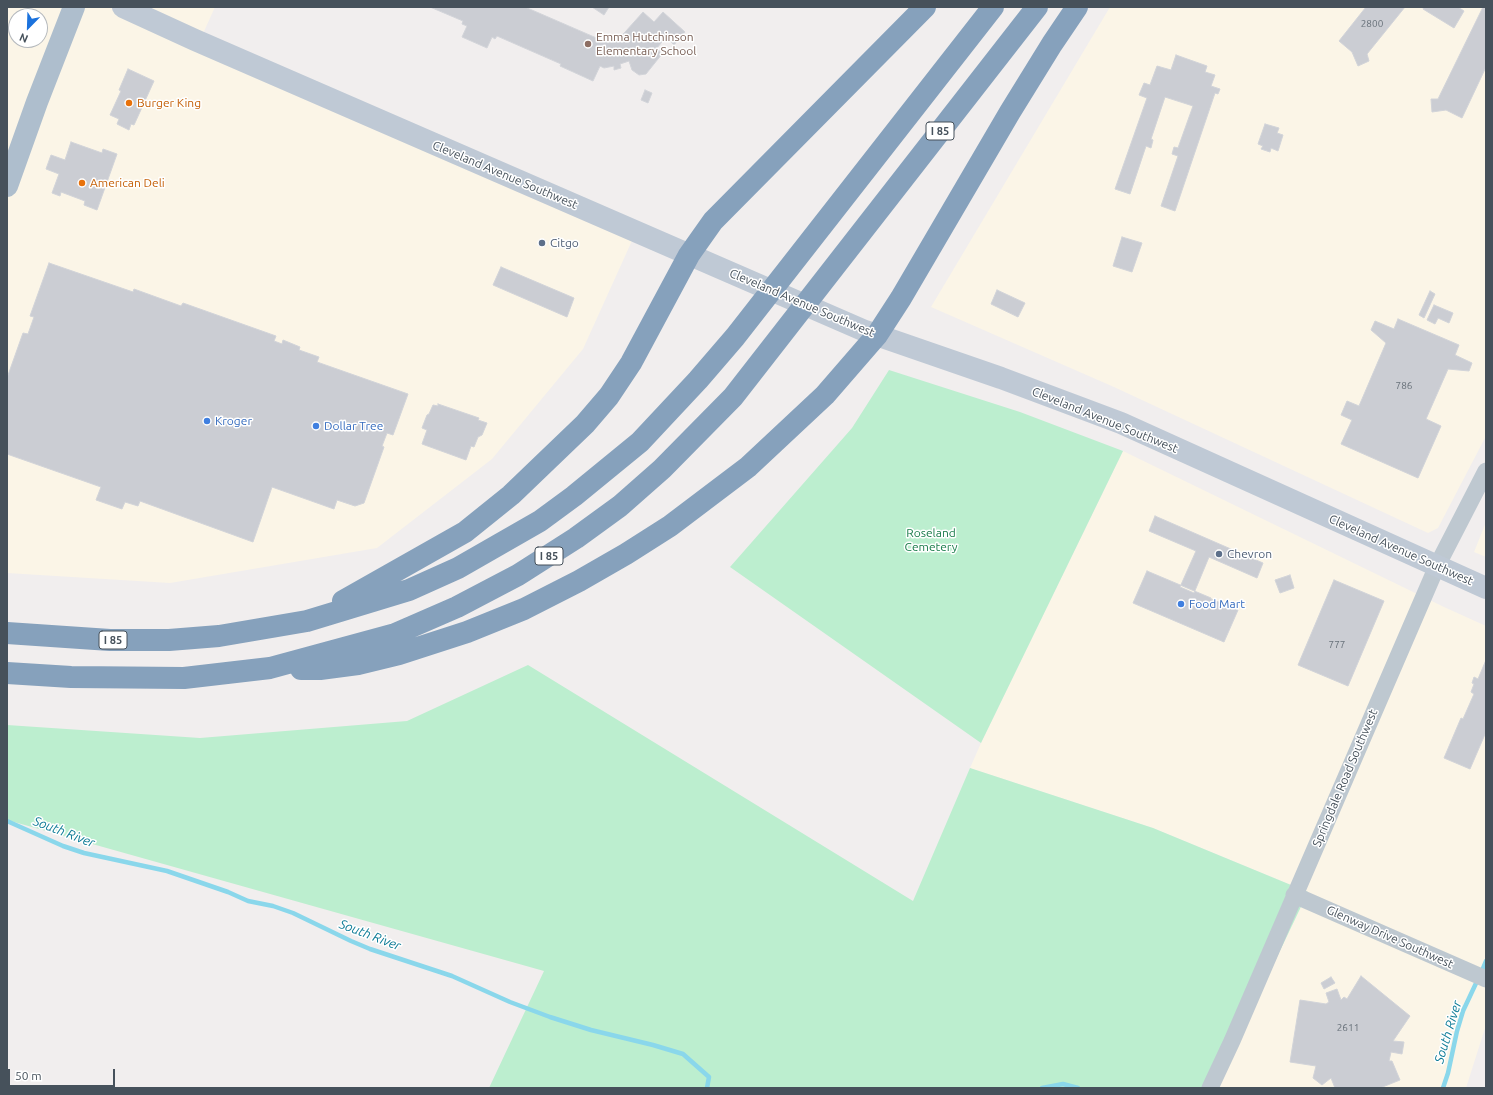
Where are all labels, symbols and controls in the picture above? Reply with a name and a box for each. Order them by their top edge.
north arrow [8,8,48,48]
house number: 2800 [1361,18,1383,30]
place label: Emma Hutchinson Elementary School [596,30,696,58]
text: N [18,31,30,45]
marker: Emma Hutchinson Elementary School [583,39,593,49]
place label: Burger King [137,96,201,110]
marker: Burger King [124,98,134,108]
road number: I 85 [926,122,954,140]
street label: Cleveland Avenue Southwest [430,138,580,212]
place label: American Deli [90,176,165,190]
marker: American Deli [77,178,87,188]
place label: Citgo [550,236,579,250]
marker: Citgo [537,238,547,248]
street label: Cleveland Avenue Southwest [727,266,877,340]
house number: 786 [1396,380,1412,392]
street label: Cleveland Avenue Southwest [1030,384,1180,456]
place label: Kroger [215,414,252,428]
marker: Kroger [202,416,212,426]
place label: Dollar Tree [324,419,383,433]
marker: Dollar Tree [311,421,321,431]
street label: Cleveland Avenue Southwest [1327,512,1475,588]
park label: Roseland Cemetery [905,526,957,554]
road number: I 85 [535,547,563,565]
place label: Chevron [1227,547,1272,561]
marker: Chevron [1214,549,1224,559]
place label: Food Mart [1189,597,1245,611]
marker: Food Mart [1176,599,1186,609]
road number: I 85 [99,631,127,649]
house number: 777 [1329,639,1345,651]
street label: Springdale Road Southwest [1309,707,1381,849]
water label: South River [31,813,97,851]
street label: Glenway Drive Southwest [1324,903,1456,971]
water label: South River [337,916,403,954]
water label: South River [1431,999,1465,1065]
house number: 2611 [1337,1022,1359,1034]
scale bar [10,1061,117,1087]
text: 50 m [15,1069,42,1082]

